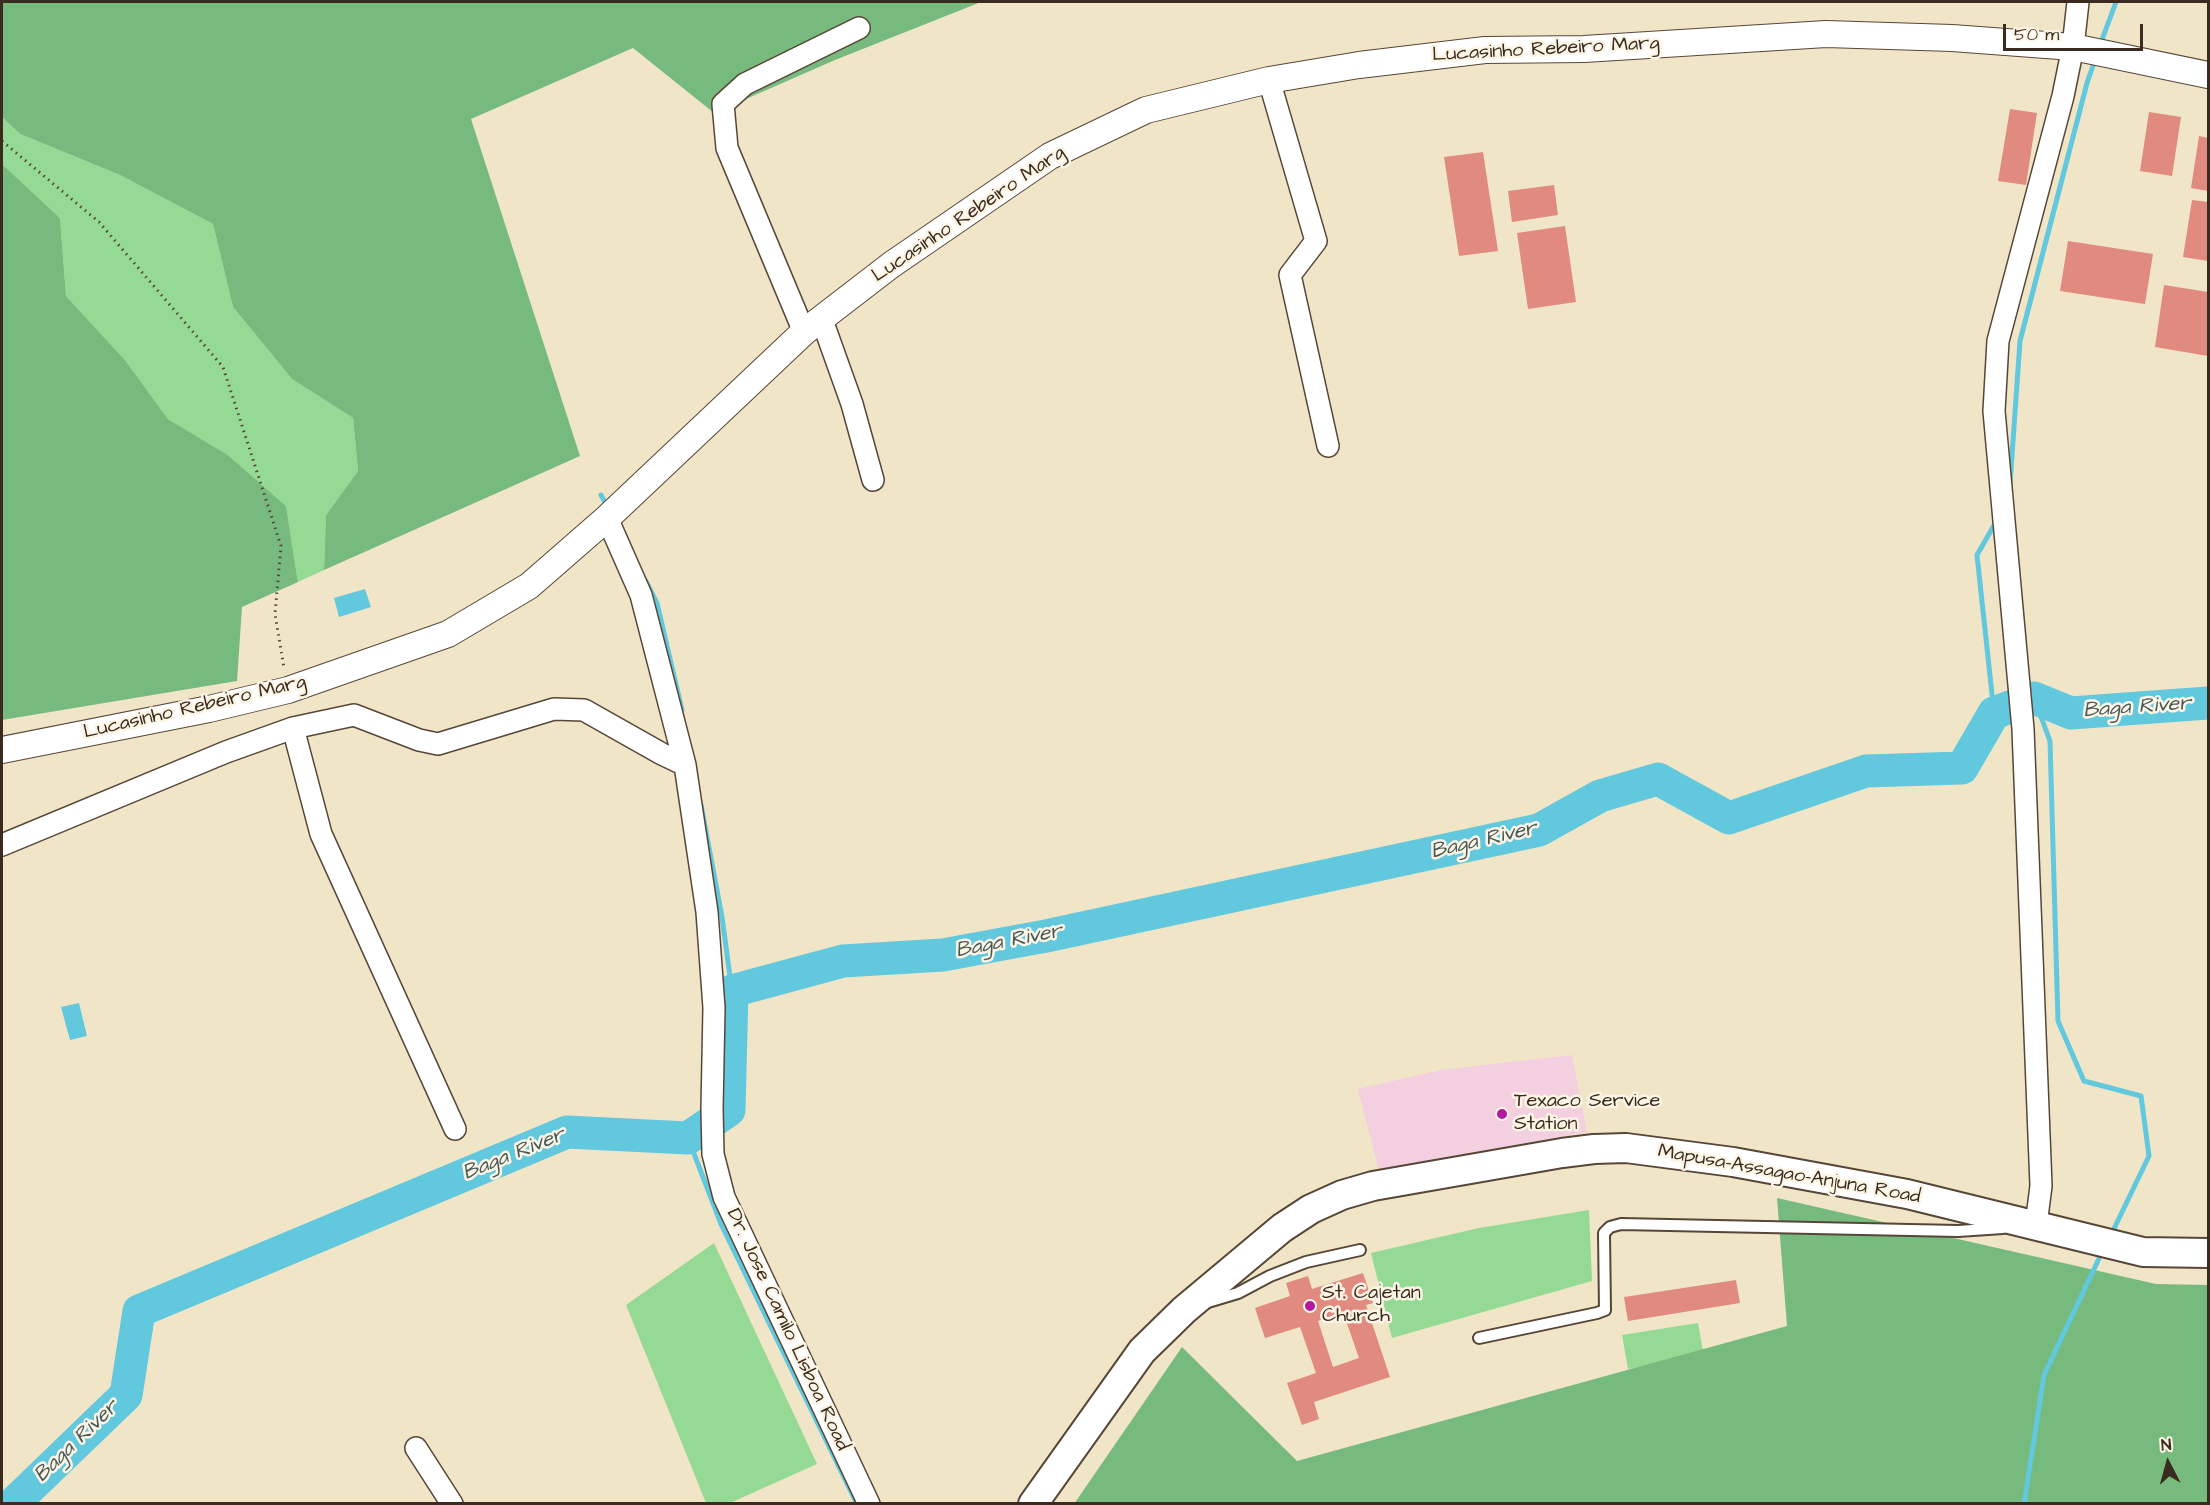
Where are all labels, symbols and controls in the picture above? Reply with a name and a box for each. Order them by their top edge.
scale bar [2006,12,2146,50]
text: 50 m [2014,22,2059,47]
street label: Lucasinho Rebeiro Marg [1432,32,1660,68]
street label: Lucasinho Rebeiro Marg [868,141,1070,289]
street label: Lucasinho Rebeiro Marg [81,671,309,745]
water label: Baga River [2082,692,2192,724]
water label: Baga River [1429,817,1539,865]
water label: Baga River [954,919,1064,965]
place label: Texaco Service Station [1514,1090,1660,1137]
marker: Texaco Service Station [1495,1107,1509,1121]
water label: Baga River [459,1123,569,1187]
street label: Mapusa-Assagao-Anjuna Road [1656,1140,1922,1210]
street label: Dr. Jose Camilo Lisboa Road [720,1205,854,1455]
place label: St. Cajetan Church [1322,1282,1421,1329]
marker: St. Cajetan Church [1303,1299,1317,1313]
water label: Baga River [30,1396,124,1488]
north arrow [2138,1433,2198,1493]
text: N [2160,1434,2172,1457]

